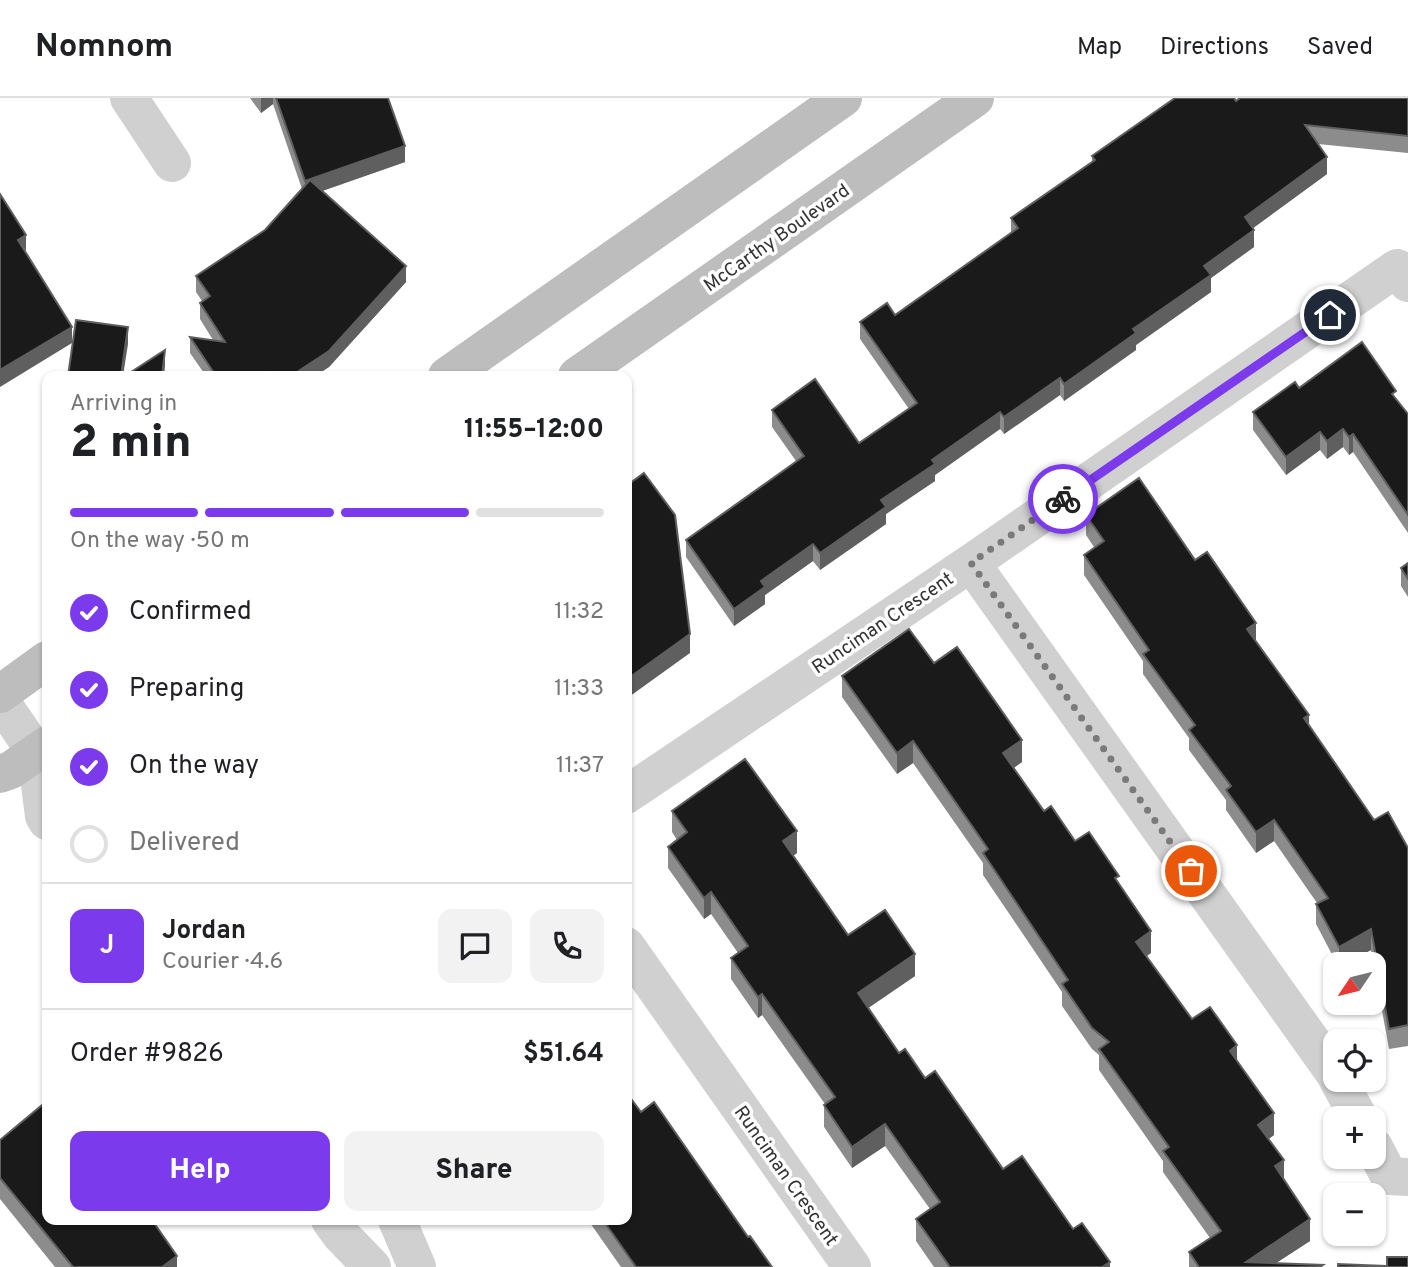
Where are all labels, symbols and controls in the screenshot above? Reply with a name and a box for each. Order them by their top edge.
text: Nomnom [35,27,173,69]
text: Map [1077,33,1122,63]
text: Directions [1160,33,1269,63]
text: Saved [1307,33,1373,63]
street label: McCarthy Boulevard [700,179,855,298]
pin [1300,285,1360,345]
icon: home [1311,296,1349,334]
text: Arriving in [70,390,177,419]
text: 11:55–12:00 [464,414,604,447]
text: 2 min [70,415,192,474]
courier [1028,464,1098,534]
icon: bike [1044,480,1082,518]
text: On the way · 50 m [70,527,250,556]
street label: Runciman Crescent [808,567,959,680]
icon: check [70,594,108,632]
text: Confirmed [129,596,252,629]
text: 11:32 [554,598,604,627]
icon: check [70,671,108,709]
text: Preparing [129,673,244,706]
text: 11:33 [554,675,604,704]
icon: check [70,748,108,786]
text: On the way [129,750,259,783]
text: 11:37 [556,752,604,781]
text: Delivered [129,827,240,860]
pin [1161,841,1221,901]
icon: bag [1172,852,1210,890]
button: chat [438,909,512,983]
button: phone [530,909,604,983]
text: Jordan [162,915,246,948]
text: J [100,930,114,963]
text: Courier · 4.6 [162,948,283,977]
north arrow [1323,952,1386,1015]
map controls [1323,952,1386,1246]
button: locate [1323,1029,1386,1092]
text: Order #9826 [70,1038,224,1071]
text: $51.64 [523,1038,604,1071]
street label: Runciman Crescent [728,1101,843,1251]
button: + [1323,1106,1386,1169]
button: Help [70,1131,330,1211]
button: Share [344,1131,604,1211]
button: − [1323,1183,1386,1246]

